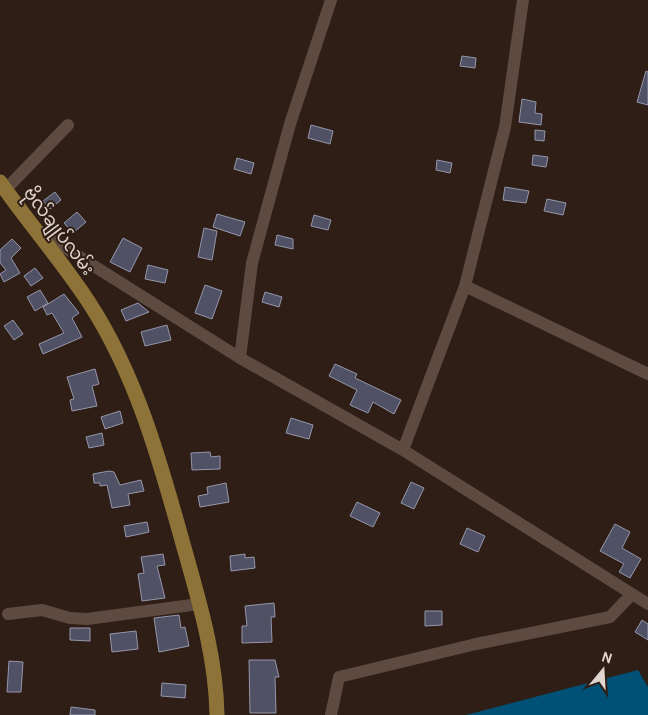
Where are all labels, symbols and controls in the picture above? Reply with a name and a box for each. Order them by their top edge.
street label: ဗိုလ်ချုပ်လမ်း [15,181,102,282]
north arrow [578,645,628,695]
text: N [600,648,615,668]

